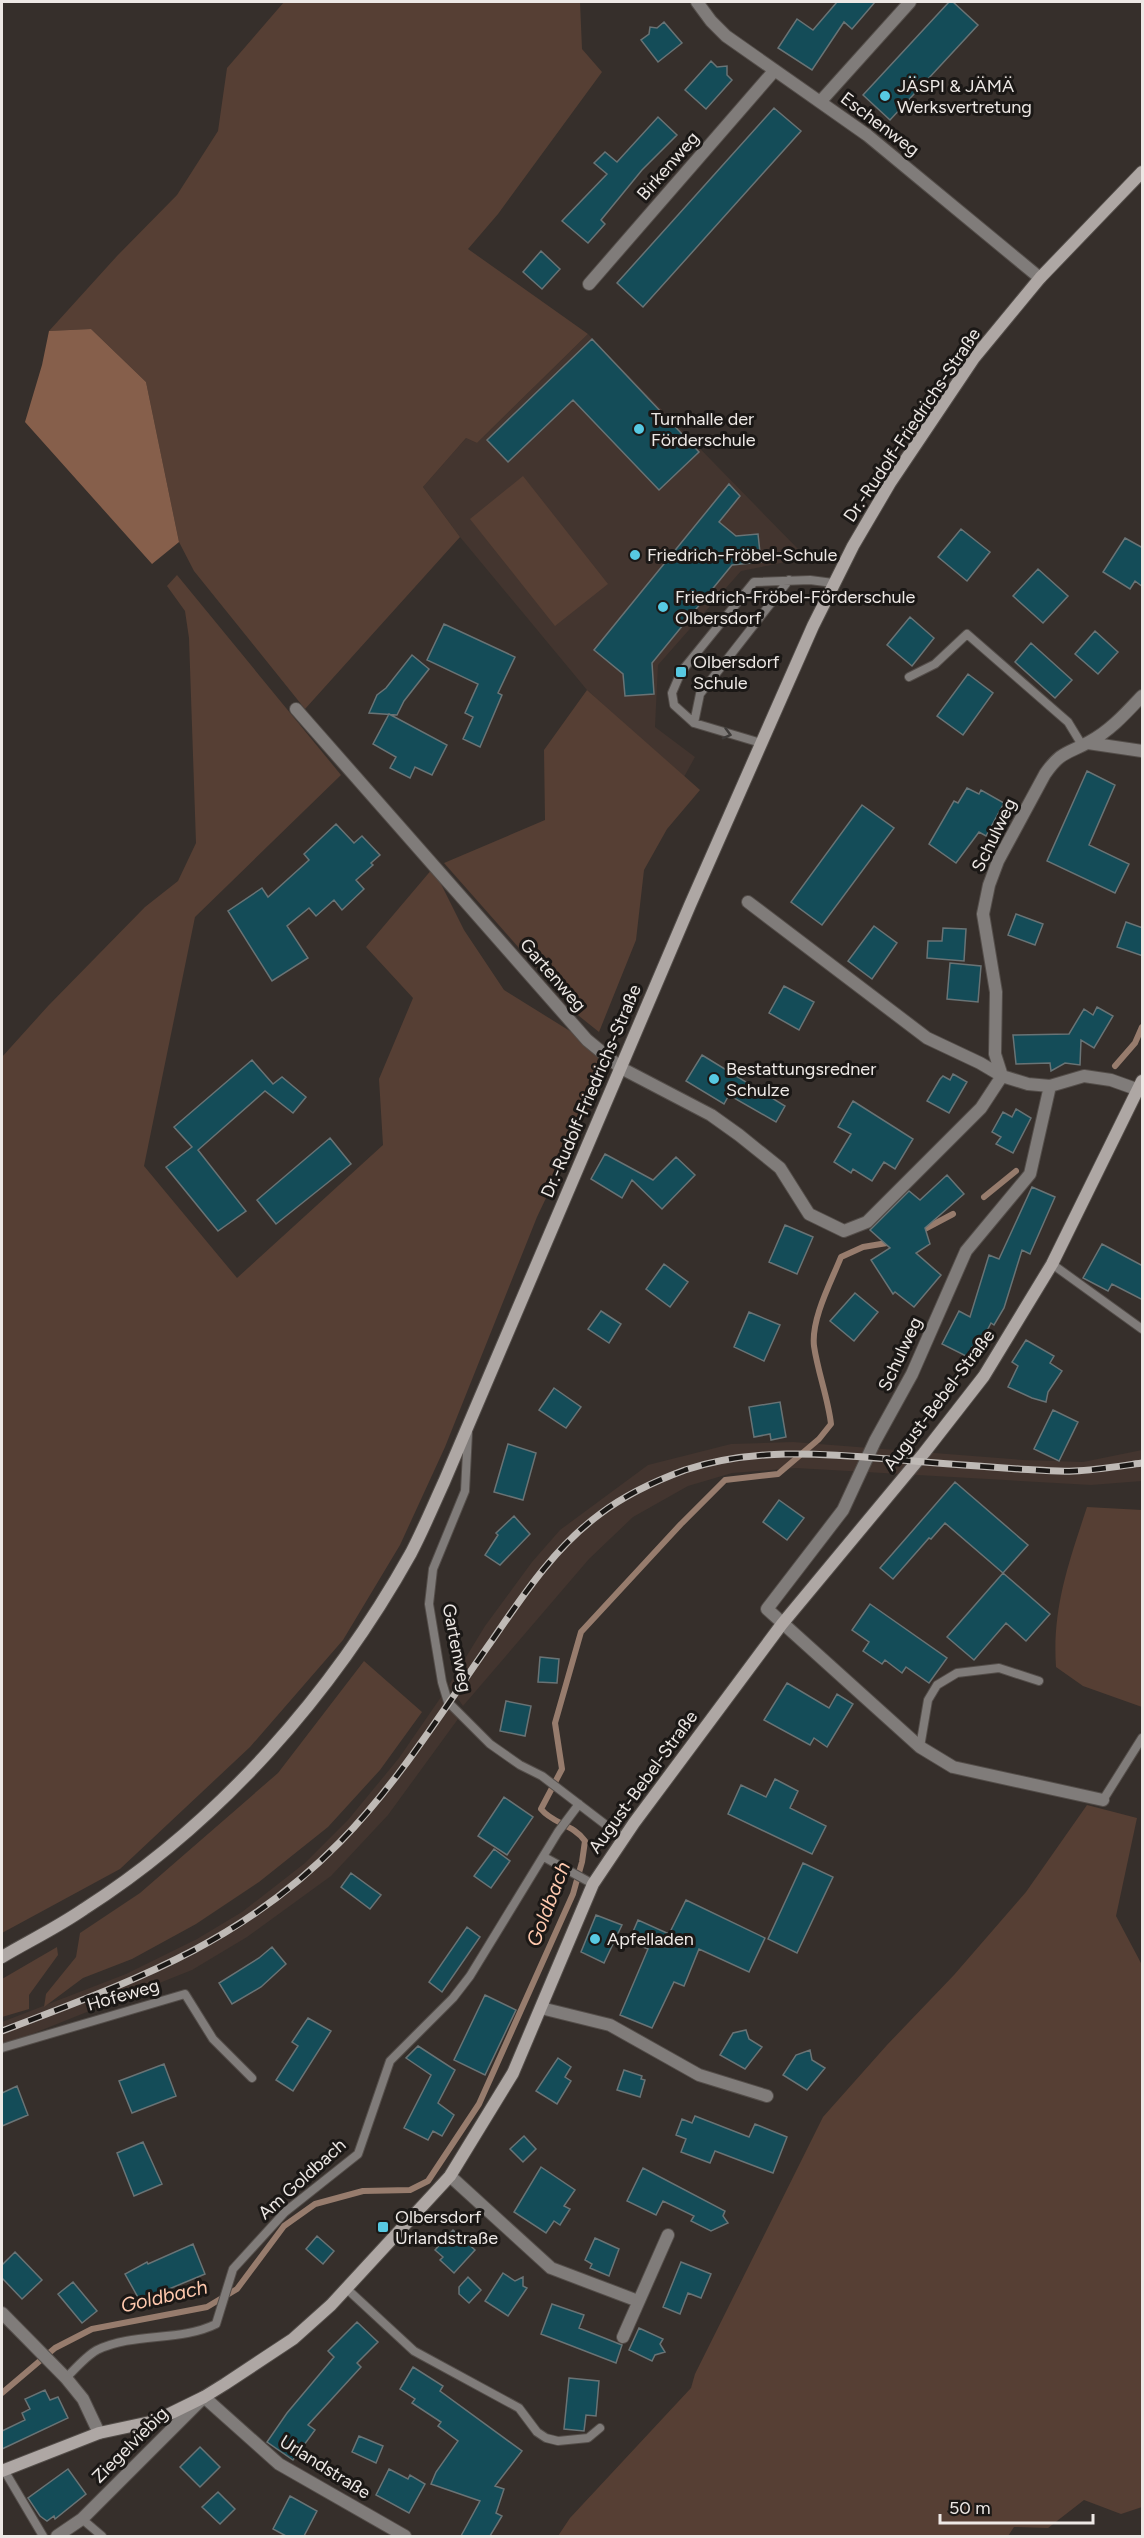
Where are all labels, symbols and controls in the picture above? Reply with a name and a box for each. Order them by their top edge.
place label: JÄSPI & JÄMÄ Werksvertretung [897,75,1032,118]
street label: Eschenweg [836,87,924,161]
marker: JÄSPI & JÄMÄ Werksvertretung [878,89,892,103]
street label: Birkenweg [632,127,704,205]
street label: Dr.-Rudolf-Friedrichs-Straße [839,324,985,526]
place label: Turnhalle der Förderschule [651,408,756,451]
marker: Turnhalle der Förderschule [632,422,646,436]
place label: Friedrich-Fröbel-Schule [647,544,838,566]
marker: Friedrich-Fröbel-Schule [628,548,642,562]
place label: Friedrich-Fröbel-Förderschule Olbersdorf [675,586,916,629]
marker: Friedrich-Fröbel-Förderschule Olbersdorf [656,600,670,614]
place label: Olbersdorf Schule [693,651,780,694]
marker: Olbersdorf Schule [674,665,688,679]
one-way arrow [721,727,732,739]
street label: Schulweg [967,795,1021,875]
street label: Gartenweg [515,934,591,1016]
street label: Dr.-Rudolf-Friedrichs-Straße [536,981,646,1201]
place label: Bestattungsredner Schulze [726,1058,876,1101]
marker: Bestattungsredner Schulze [707,1072,721,1086]
street label: Schulweg [873,1313,927,1395]
street label: August-Bebel-Straße [879,1325,999,1475]
street label: Gartenweg [438,1602,476,1694]
street label: August-Bebel-Straße [584,1706,702,1858]
water label: Goldbach [521,1858,575,1950]
place label: Apfelladen [607,1928,694,1950]
marker: Apfelladen [588,1932,602,1946]
street label: Hofeweg [84,1974,162,2016]
street label: Am Goldbach [254,2134,350,2224]
place label: Olbersdorf Urlandstraße [395,2206,498,2249]
marker: Olbersdorf Urlandstraße [376,2220,390,2234]
water label: Goldbach [118,2274,210,2318]
street label: Ziegelviebig [87,2402,173,2488]
street label: Urlandstraße [276,2430,375,2504]
scale bar [940,2487,1093,2525]
text: 50 m [949,2497,991,2519]

